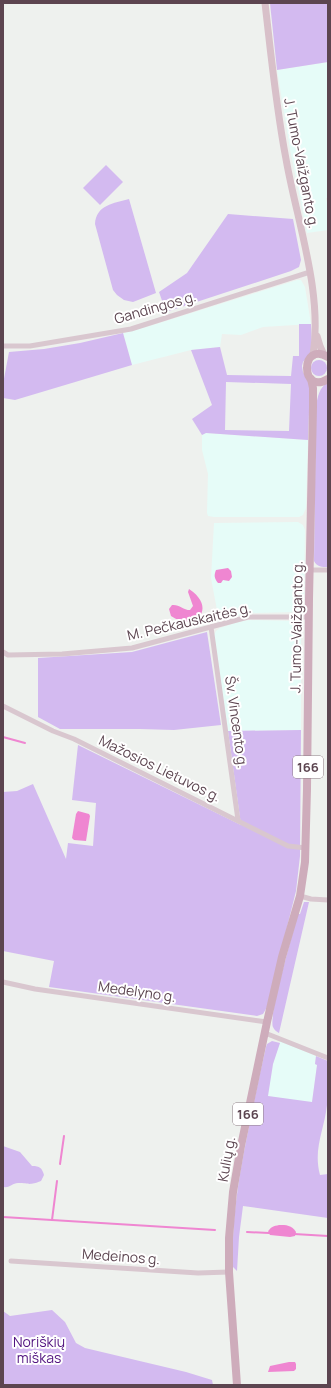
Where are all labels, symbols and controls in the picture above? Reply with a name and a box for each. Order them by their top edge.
street label: J. Tumo-Vaižganto g. [280,96,324,230]
street label: Gandingos g. [112,286,198,328]
street label: J. Tumo-Vaižganto g. [285,561,307,693]
street label: M. Pečkauskaitės g. [125,598,253,644]
street label: Šv. Vincento g. [221,675,253,769]
street label: Mažosios Lietuvos g. [96,730,224,806]
road number: 166 [293,756,323,778]
street label: Medelyno g. [97,976,177,1006]
road number: 166 [233,1103,263,1125]
street label: Kulių g. [213,1135,239,1183]
street label: Medeinos g. [81,1244,161,1268]
park label: Noriškių miškas [13,1332,65,1367]

